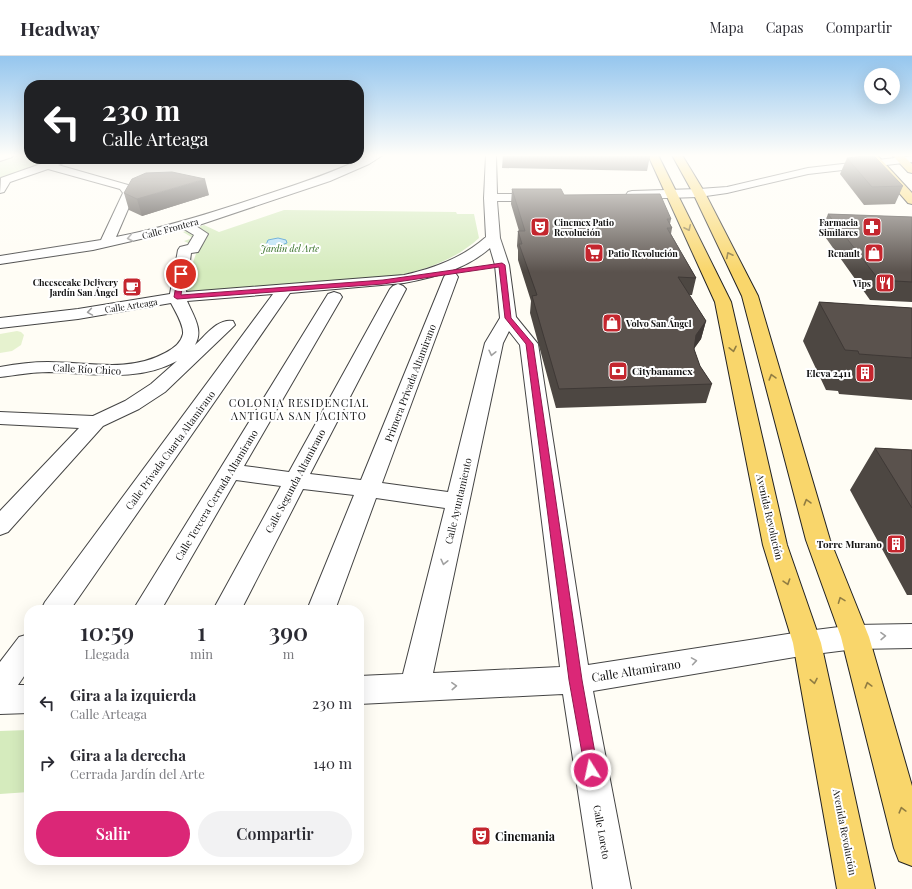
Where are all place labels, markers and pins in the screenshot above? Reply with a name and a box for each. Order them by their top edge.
theatre icon: Cinemex Patio Revolución [529,216,551,238]
place label: Cinemex Patio Revolución [554,216,614,238]
place label: Farmacia Similares [819,216,858,238]
pharmacy icon: Farmacia Similares [861,216,883,238]
supermarket icon: Patio Revolución [583,242,605,264]
shop icon: Renault [863,242,885,264]
place label: Patio Revolución [608,247,678,259]
place label: Renault [828,247,861,259]
pin [164,257,198,291]
restaurant icon: Vips [874,272,896,294]
place label: Cheesecake Delivery Jardín San Ángel [33,276,118,298]
cafe icon: Cheesecake Delivery Jardín San Ángel [121,276,143,298]
place label: Vips [852,277,871,289]
shop icon: Volvo San Ángel [601,312,623,334]
place label: Volvo San Ángel [625,317,692,329]
bank icon: Citybanamex [607,360,629,382]
building icon: Eleva 2411 [854,362,876,384]
place label: Citybanamex [632,364,693,378]
place label: Eleva 2411 [806,366,851,380]
building icon: Torre Murano [885,533,907,555]
place label: Torre Murano [817,537,882,551]
theatre icon: Cinemania [470,825,492,847]
place label: Cinemania [495,828,556,844]

